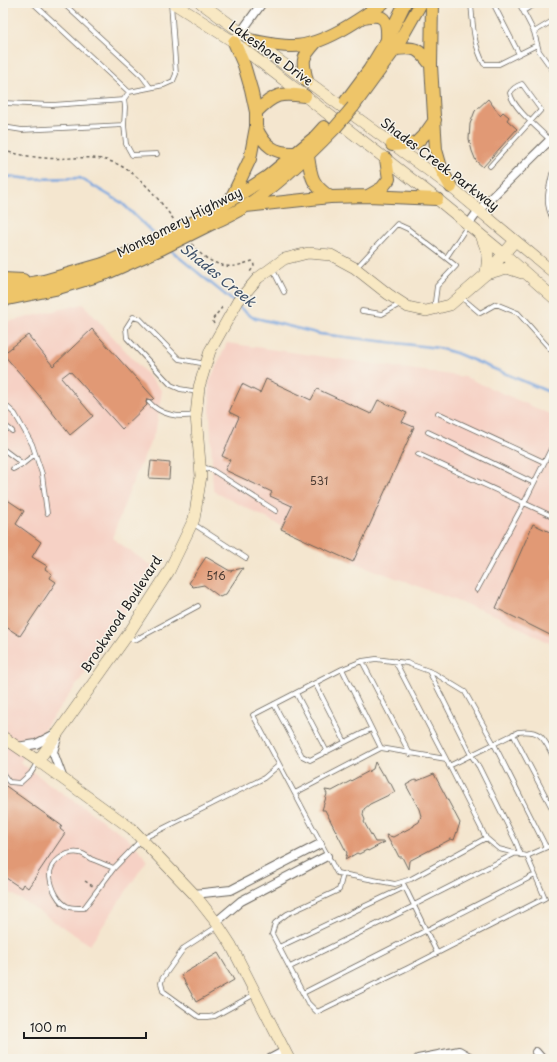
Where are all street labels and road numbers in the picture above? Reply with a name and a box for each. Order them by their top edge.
street label: Lakeshore Drive [225,16,317,90]
street label: Shades Creek Parkway [377,113,504,215]
street label: Montgomery Highway [113,182,245,261]
street label: Brookwood Boulevard [75,551,166,676]

